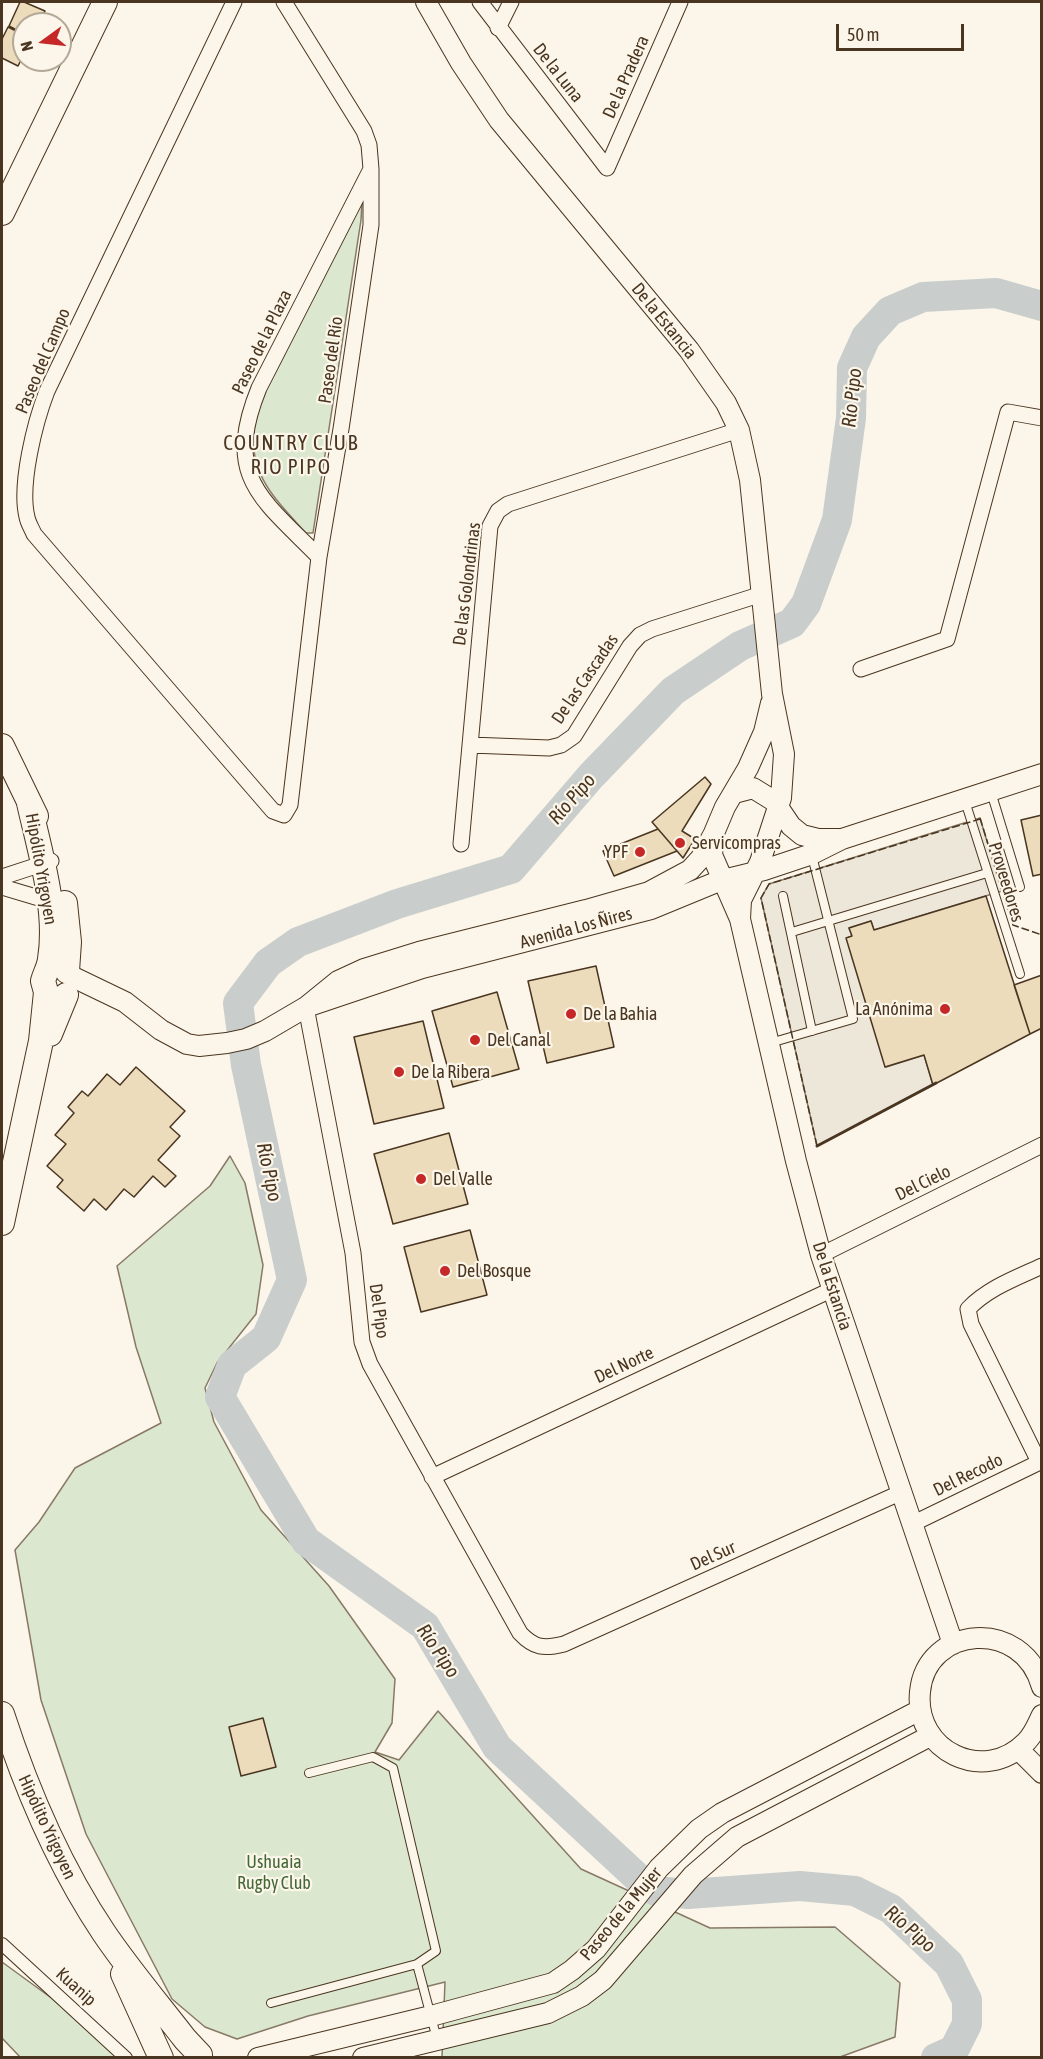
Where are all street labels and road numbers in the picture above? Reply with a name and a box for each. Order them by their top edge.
street label: De la Pradera [598,32,654,122]
street label: De la Luna [528,39,588,107]
street label: De la Estancia [627,279,701,363]
street label: Paseo de la Plaza [227,286,297,398]
street label: Paseo del Campo [11,305,75,417]
street label: Paseo del Río [314,315,348,405]
street label: De las Golondrinas [449,521,485,647]
street label: De las Cascadas [547,630,623,728]
street label: Hipólito Yrigoyen [21,811,61,927]
street label: Proveedores [984,839,1028,925]
street label: Avenida Los Ñires [518,903,634,953]
street label: Del Cielo [892,1160,954,1206]
street label: De la Estancia [808,1239,856,1333]
street label: Del Pipo [364,1282,394,1340]
street label: Del Norte [591,1342,657,1388]
street label: Del Recodo [930,1449,1006,1501]
street label: Del Sur [687,1537,739,1575]
street label: Hipólito Yrigoyen [13,1771,81,1883]
street label: Paseo de la Mujer [576,1863,666,1965]
street label: Kuanip [51,1963,101,2011]

